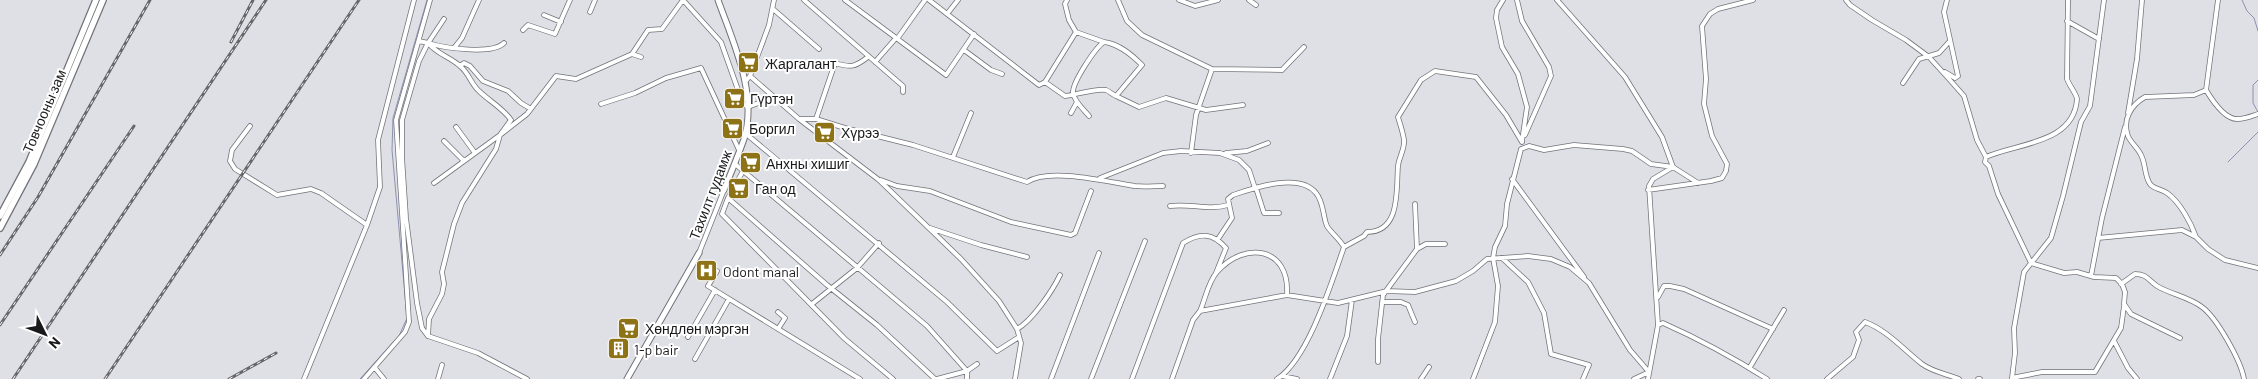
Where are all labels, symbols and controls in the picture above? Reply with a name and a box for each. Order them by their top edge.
supermarket icon: Жаргалант [737,51,761,75]
place label: Жаргалант [765,55,837,72]
street label: Товчооны зам [19,67,69,155]
supermarket icon: Гүртэн [722,86,746,110]
place label: Гүртэн [750,90,793,107]
supermarket icon: Боргил [721,116,745,140]
place label: Боргил [749,120,795,137]
supermarket icon: Хүрээ [813,120,837,144]
place label: Хүрээ [841,124,879,141]
street label: Тахилт гудамж [685,147,735,242]
supermarket icon: Анхны хишиг [738,151,762,175]
place label: Анхны хишиг [766,155,850,172]
supermarket icon: Ган од [727,176,751,200]
place label: Ган од [755,180,796,197]
hospital icon: Odont manal [695,259,719,283]
place label: Odont manal [723,263,799,280]
north arrow [20,309,70,359]
supermarket icon: Хөндлөн мэргэн [617,316,641,340]
place label: Хөндлөн мэргэн [645,320,749,337]
text: N [46,334,64,352]
building icon: 1-p bair [606,337,630,361]
place label: 1-p bair [634,341,678,358]

